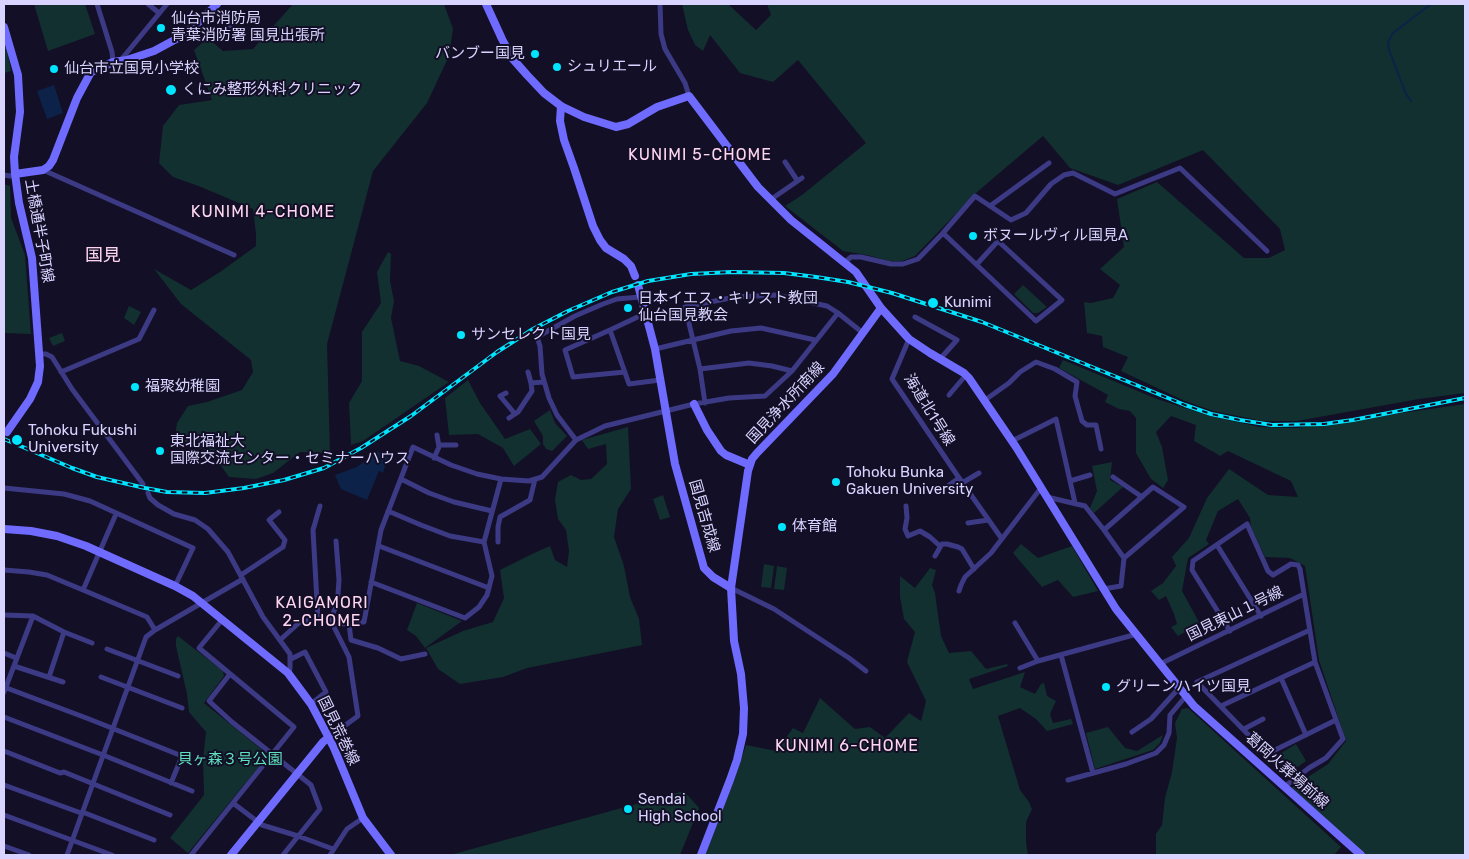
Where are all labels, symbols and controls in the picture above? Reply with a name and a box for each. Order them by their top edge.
place label: 仙台市消防局 青葉消防署 国見出張所 [171,10,325,45]
marker: 仙台市消防局 青葉消防署 国見出張所 [155,22,167,34]
place label: バンブー国見 [435,45,525,63]
marker: バンブー国見 [529,48,541,60]
place label: シュリエール [567,58,657,76]
place label: 仙台市立国見小学校 [64,60,199,78]
marker: シュリエール [551,61,563,73]
marker: 仙台市立国見小学校 [48,63,60,75]
place label: くにみ整形外科クリニック [182,81,362,99]
marker: くにみ整形外科クリニック [164,83,178,97]
district label: KUNIMI 5-CHOME [626,145,774,165]
street label: 土橋通半子町線 [21,178,57,284]
district label: KUNIMI 4-CHOME [189,202,337,222]
place label: ボヌールヴィル国見A [983,227,1128,245]
marker: ボヌールヴィル国見A [967,230,979,242]
district label: 国見 [85,245,121,267]
place label: 日本イエス・キリスト教団 仙台国見教会 [638,290,818,325]
place label: Kunimi [944,294,991,312]
marker: Kunimi [926,296,940,310]
marker: 日本イエス・キリスト教団 仙台国見教会 [622,302,634,314]
place label: サンセレクト国見 [471,326,591,344]
marker: サンセレクト国見 [455,329,467,341]
street label: 国見浄水所南線 [744,358,828,448]
street label: 海道北1号線 [900,371,958,449]
place label: 福聚幼稚園 [145,378,220,396]
marker: 福聚幼稚園 [129,381,141,393]
place label: Tohoku Fukushi University [28,422,137,457]
marker: Tohoku Fukushi University [10,433,24,447]
place label: 東北福祉大 国際交流センター・セミナーハウス [170,433,410,468]
marker: 東北福祉大 国際交流センター・セミナーハウス [154,445,166,457]
place label: Tohoku Bunka Gakuen University [846,464,973,499]
marker: Tohoku Bunka Gakuen University [830,476,842,488]
street label: 国見吉成線 [685,477,723,555]
place label: 体育館 [792,518,837,536]
marker: 体育館 [776,521,788,533]
street label: 国見東山１号線 [1184,583,1286,645]
district label: KAIGAMORI 2-CHOME [274,593,370,631]
place label: グリーンハイツ国見 [1116,678,1251,696]
marker: グリーンハイツ国見 [1100,681,1112,693]
street label: 国見荒巻線 [313,693,363,769]
street label: 葛岡火葬場前線 [1242,729,1332,813]
district label: KUNIMI 6-CHOME [773,736,921,756]
park label: 貝ヶ森３号公園 [178,751,282,769]
place label: Sendai High School [638,791,722,826]
marker: Sendai High School [622,803,634,815]

